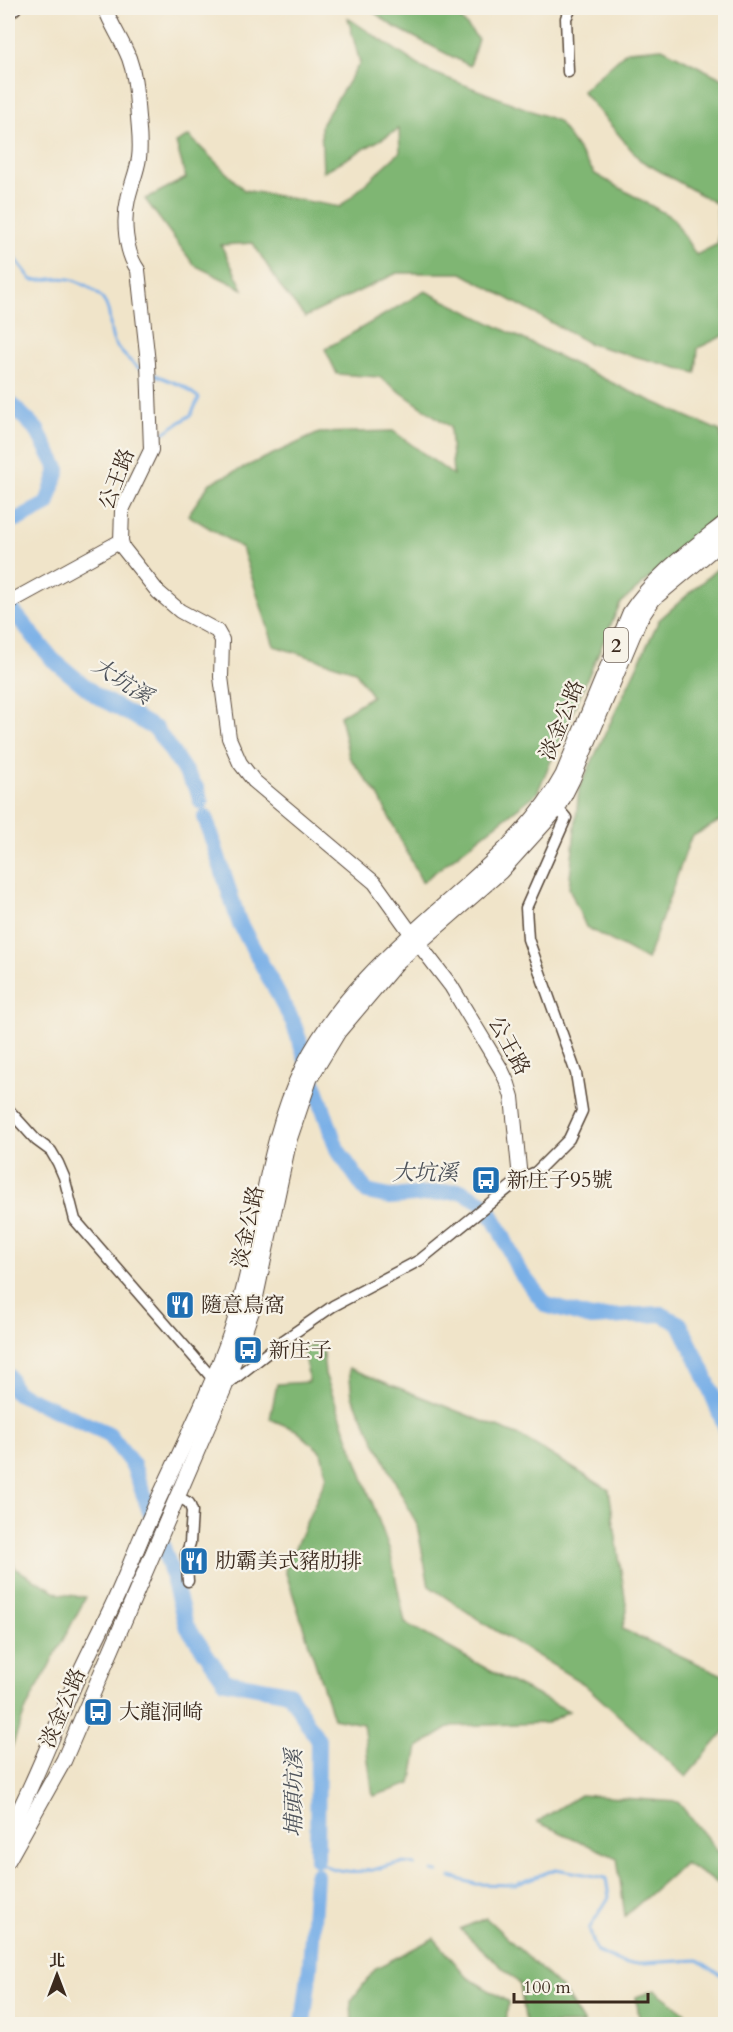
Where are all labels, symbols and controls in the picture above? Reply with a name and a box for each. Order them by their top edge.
street label: 公王路 [92,444,142,514]
road number: 2 [604,628,628,662]
water label: 大坑溪 [86,650,160,713]
street label: 淡金公路 [533,676,591,764]
street label: 公王路 [481,1011,537,1081]
water label: 大坑溪 [392,1158,460,1188]
bus stop icon: 新庄子95號 [470,1164,502,1196]
place label: 新庄子95號 [507,1166,613,1195]
street label: 淡金公路 [225,1183,271,1271]
restaurant icon: 隨意鳥窩 [164,1289,196,1321]
place label: 隨意鳥窩 [201,1291,285,1320]
bus stop icon: 新庄子 [232,1334,264,1366]
place label: 新庄子 [269,1336,332,1365]
restaurant icon: 肋霸美式豬肋排 [178,1545,210,1577]
place label: 肋霸美式豬肋排 [215,1547,362,1576]
street label: 淡金公路 [33,1664,93,1752]
bus stop icon: 大龍洞崎 [82,1696,114,1728]
place label: 大龍洞崎 [119,1698,203,1727]
water label: 埔頭坑溪 [279,1747,309,1837]
north arrow [27,1945,87,2005]
text: 北 [49,1950,65,1972]
scale bar [514,1966,648,2004]
text: 100 m [523,1975,571,2000]

